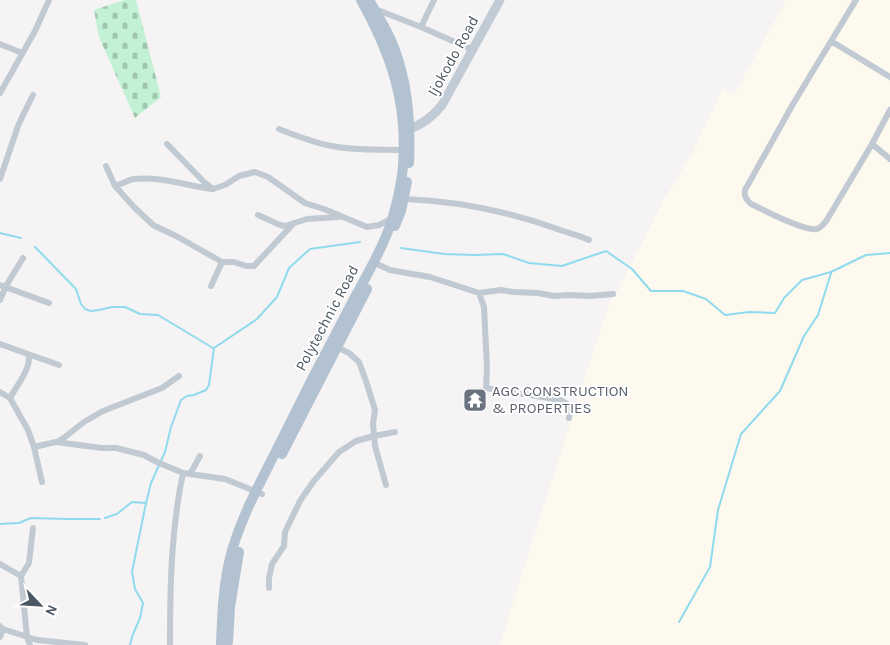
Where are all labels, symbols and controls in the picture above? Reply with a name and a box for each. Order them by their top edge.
street label: Ijokodo Road [424,13,482,99]
street label: Polytechnic Road [292,262,362,374]
place label: AGC CONSTRUCTION & PROPERTIES [492,382,629,417]
temple icon: AGC CONSTRUCTION & PROPERTIES [462,387,488,413]
north arrow [15,580,65,630]
text: N [42,602,61,618]

